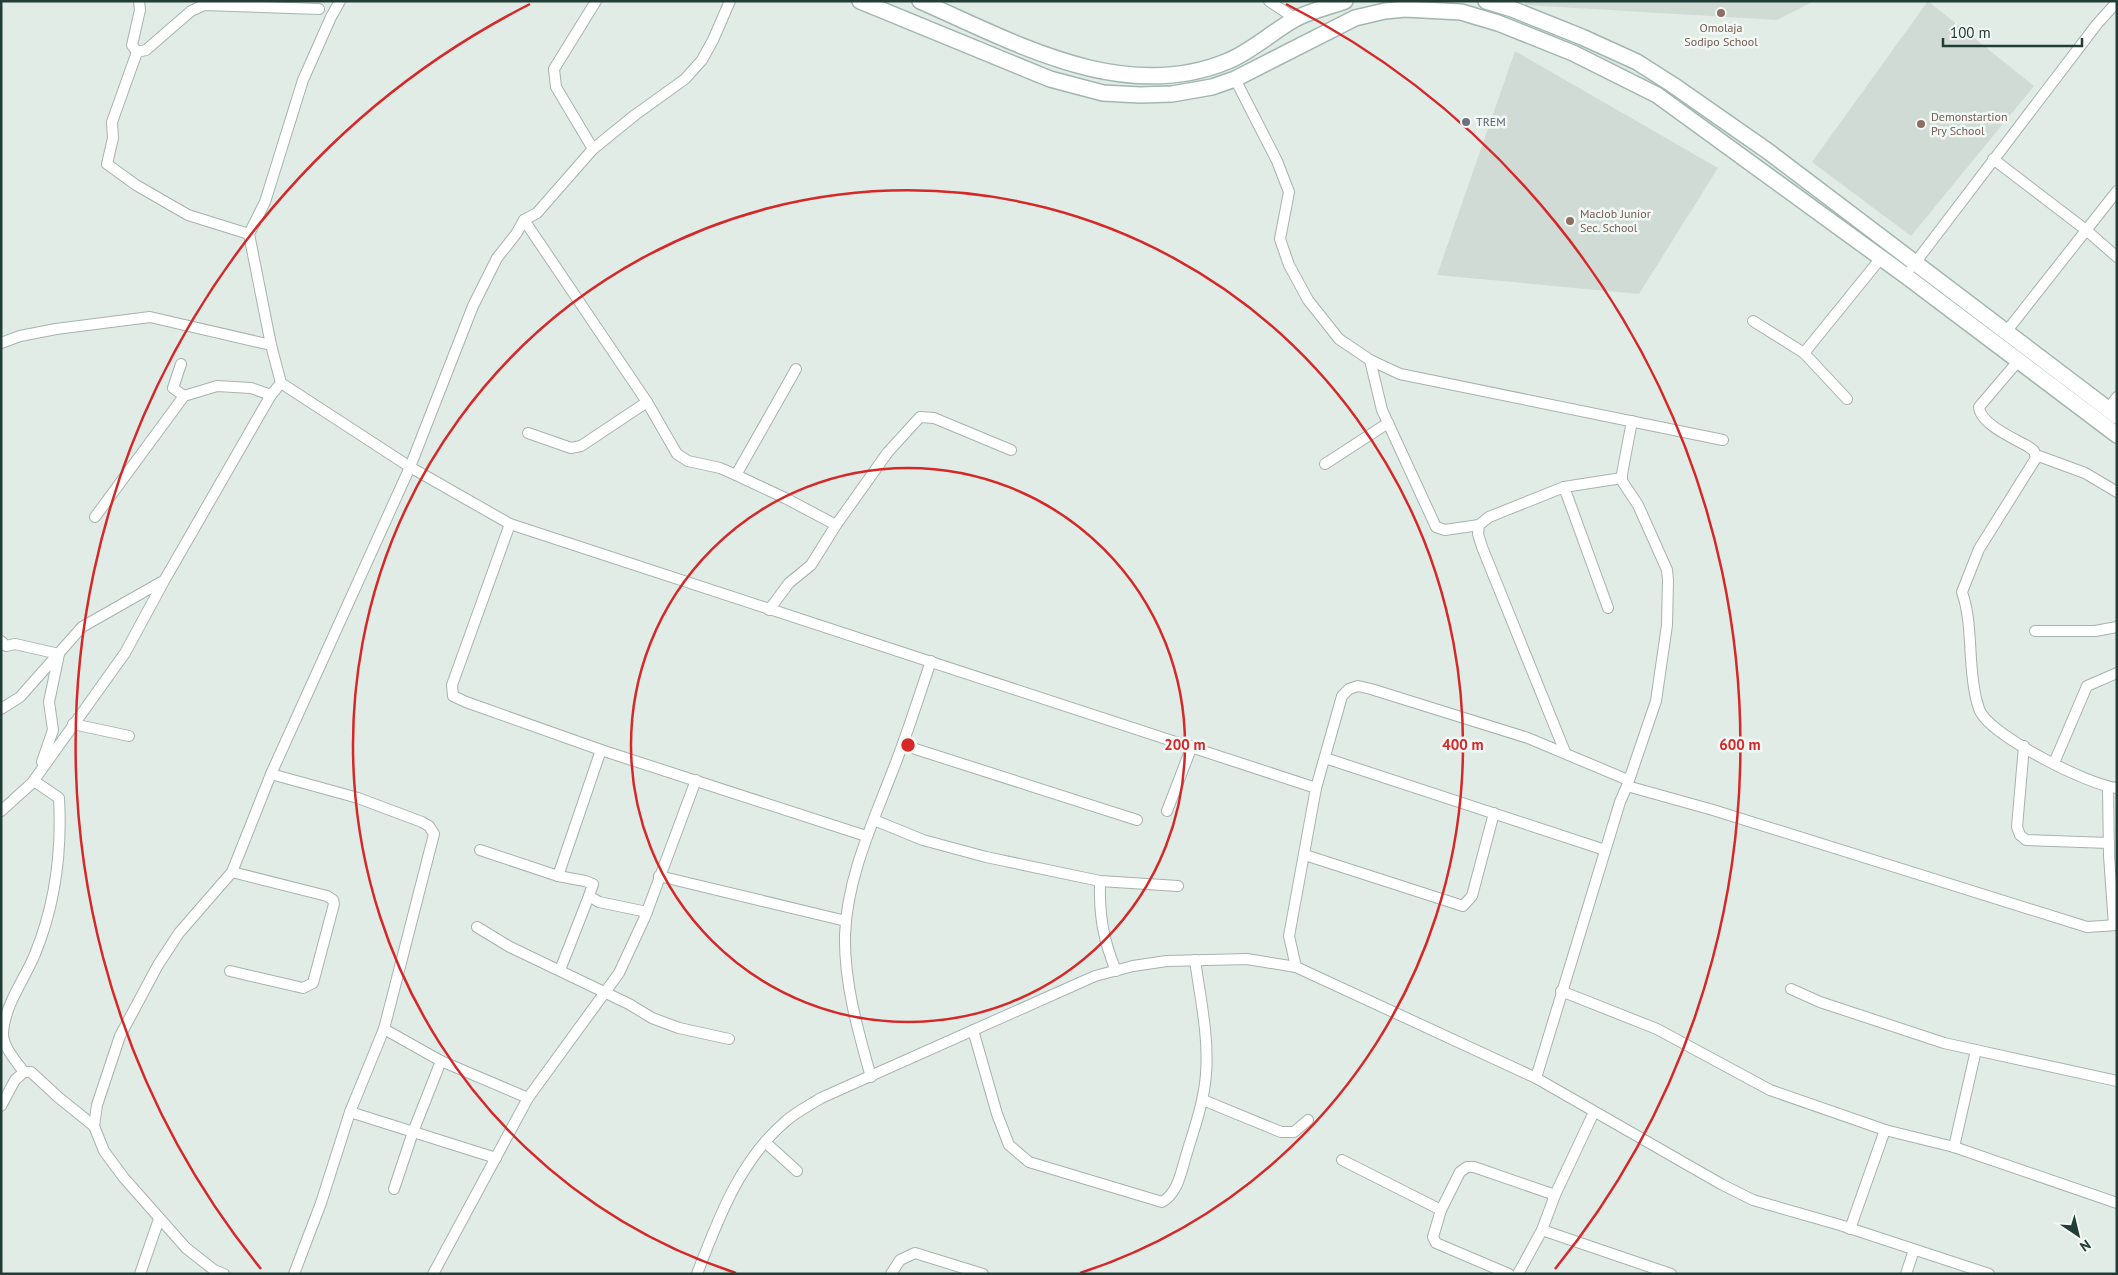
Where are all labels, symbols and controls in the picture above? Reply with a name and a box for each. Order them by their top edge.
marker: Omolaja Sodipo School [1715,7,1727,19]
scale bar [1943,15,2082,47]
place label: Omolaja Sodipo School [1684,20,1758,49]
text: 100 m [1950,23,1991,42]
place label: Demonstartion Pry School [1931,109,2007,138]
place label: TREM [1476,114,1506,129]
marker: TREM [1460,116,1472,128]
marker: Demonstartion Pry School [1915,118,1927,130]
place label: MacJob Junior Sec. School [1580,206,1651,235]
marker: MacJob Junior Sec. School [1564,215,1576,227]
text: 200 m [1164,735,1206,754]
text: 400 m [1442,735,1484,754]
text: 600 m [1719,735,1761,754]
centre of rings [899,736,917,754]
north arrow [2053,1210,2103,1260]
text: N [2077,1236,2094,1256]

